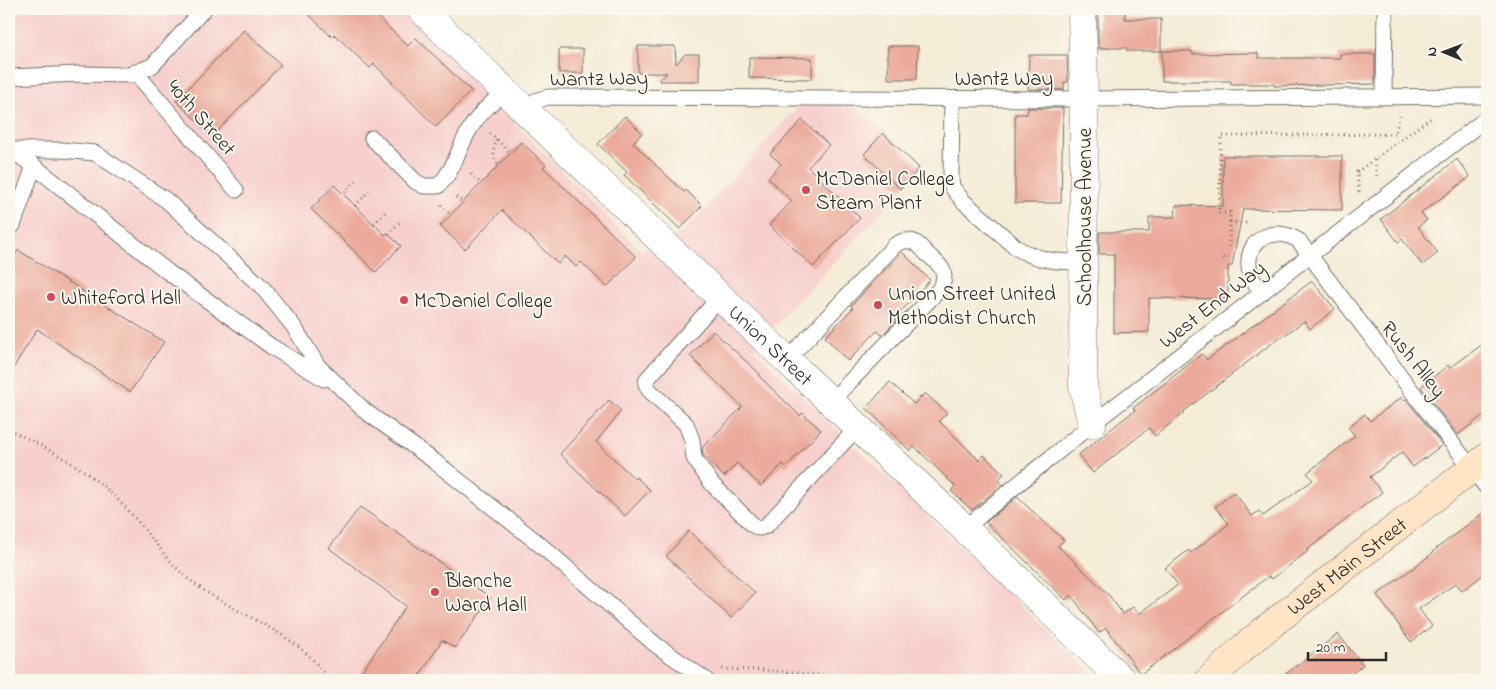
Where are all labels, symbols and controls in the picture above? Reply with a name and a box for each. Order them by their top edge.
north arrow [1418,28,1468,78]
text: N [1422,47,1443,57]
street label: Wantz Way [550,64,649,98]
street label: Wantz Way [955,65,1053,97]
street label: 40th Street [159,73,242,163]
street label: Schoolhouse Avenue [1071,127,1101,306]
place label: McDaniel College Steam Plant [816,165,955,219]
marker: McDaniel College Steam Plant [800,184,812,196]
street label: West End Way [1154,254,1274,358]
place label: Union Street United Methodist Church [888,280,1056,334]
place label: Whiteford Hall [61,284,181,314]
place label: McDaniel College [414,287,553,319]
marker: Whiteford Hall [45,291,57,303]
marker: McDaniel College [398,294,410,306]
street label: Union Street [720,299,819,394]
marker: Union Street United Methodist Church [872,299,884,311]
street label: Rush Alley [1371,315,1452,406]
street label: West Main Street [1281,511,1415,624]
place label: Blanche Ward Hall [444,567,527,621]
marker: Blanche Ward Hall [429,586,441,598]
scale bar [1308,629,1386,661]
text: 20 m [1316,637,1346,659]

